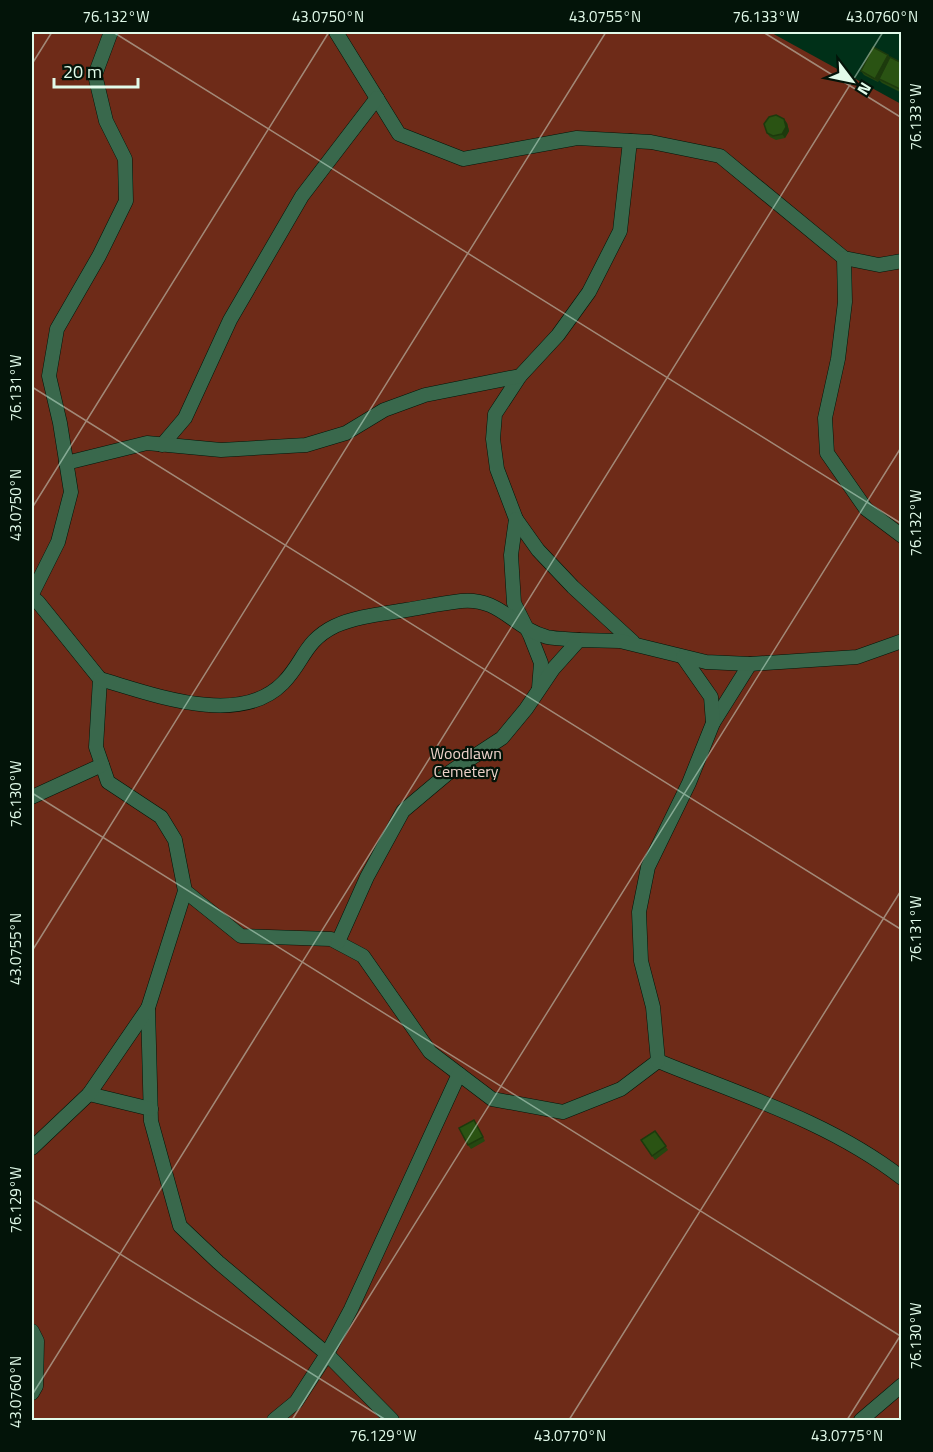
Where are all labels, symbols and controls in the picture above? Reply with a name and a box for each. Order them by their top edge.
text: 76.132°W [83,5,149,28]
text: 43.0750°N [292,5,364,28]
text: 43.0755°N [569,5,641,28]
text: 76.133°W [733,5,799,28]
text: 43.0760°N [846,5,918,28]
scale bar [54,51,138,89]
north arrow [822,51,882,111]
text: 20 m [63,58,102,85]
text: N [852,78,878,100]
text: 76.133°W [904,84,927,150]
text: 76.131°W [4,355,27,421]
text: 43.0750°N [4,469,27,541]
text: 76.132°W [904,490,927,556]
park label: Woodlawn Cemetery [430,741,502,783]
text: 76.130°W [4,761,27,827]
text: 76.131°W [904,896,927,962]
text: 43.0755°N [4,913,27,985]
text: 76.129°W [4,1167,27,1233]
text: 76.130°W [904,1303,927,1369]
text: 43.0760°N [4,1356,27,1428]
text: 76.129°W [350,1424,416,1447]
text: 43.0770°N [534,1424,606,1447]
text: 43.0775°N [811,1424,883,1447]

